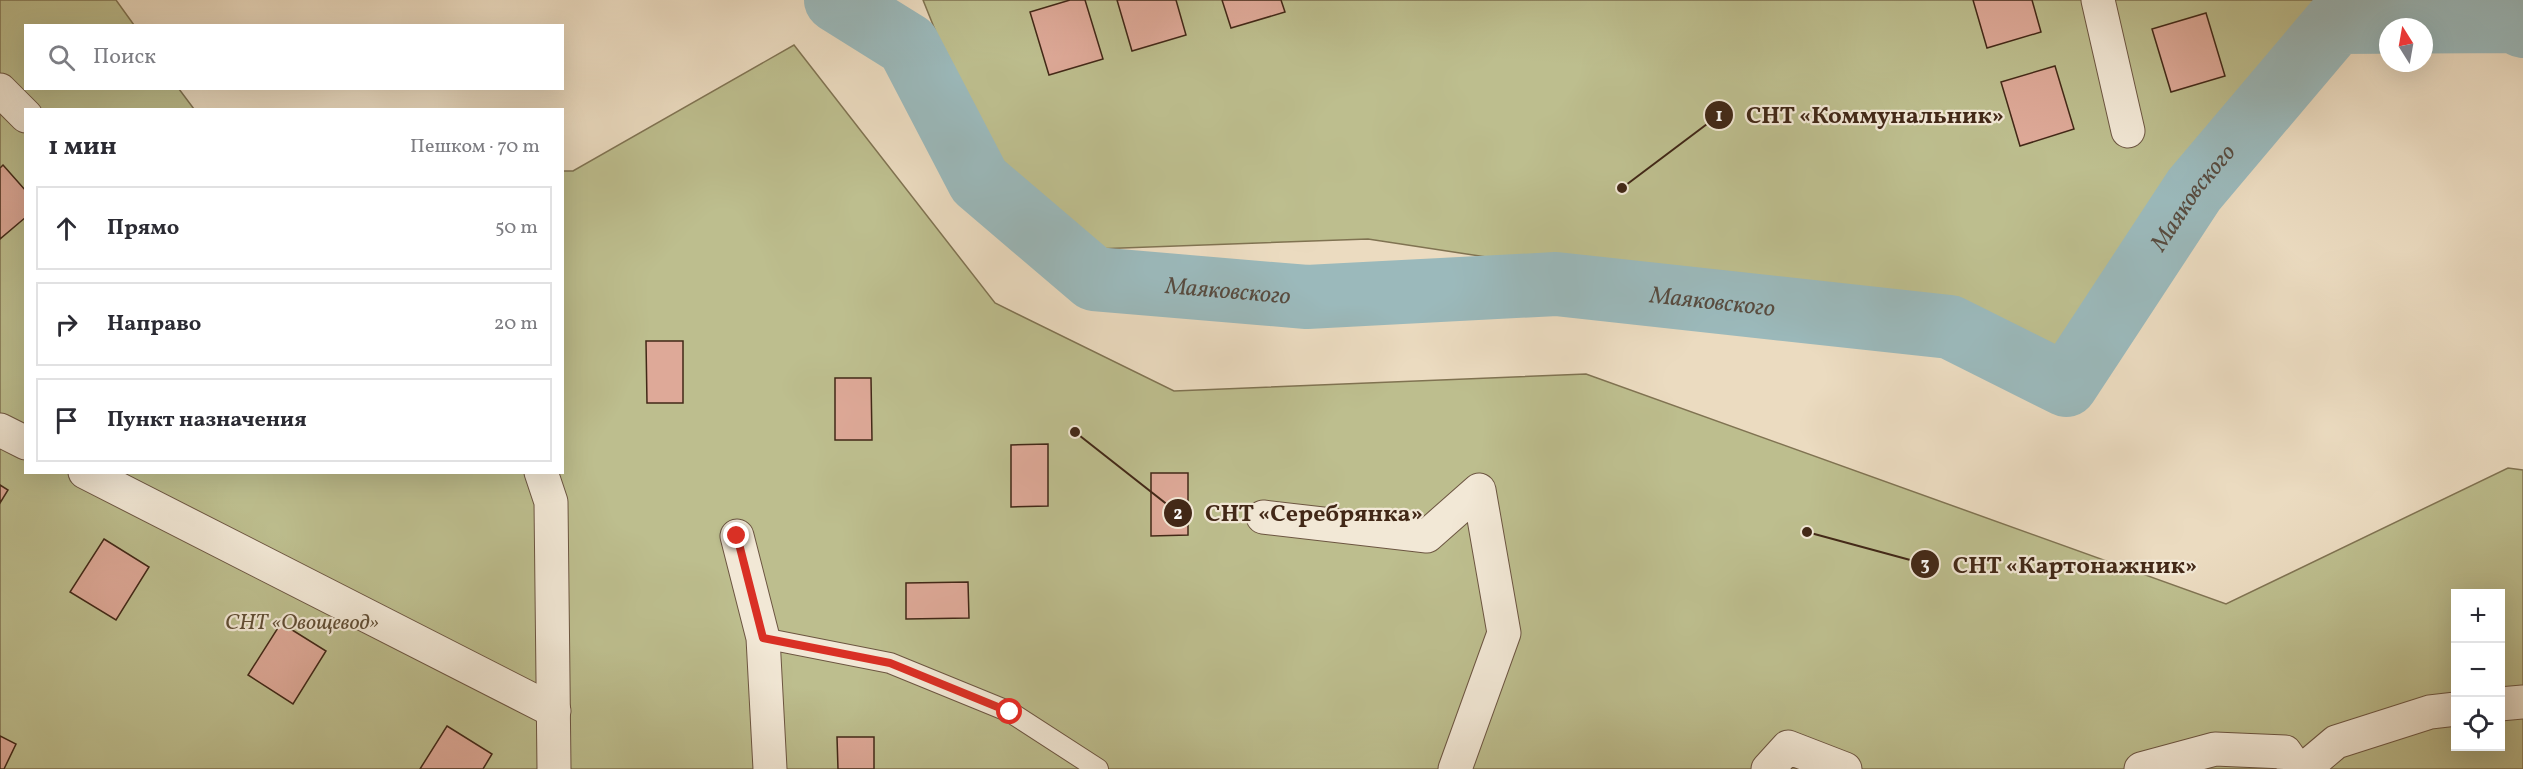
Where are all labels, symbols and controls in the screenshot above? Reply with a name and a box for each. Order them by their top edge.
north arrow [2379,18,2433,72]
search box [24,24,564,90]
icon: search [45,41,78,74]
text: Поиск [93,42,156,73]
callout: СНТ «Коммунальник» [1704,94,2017,136]
text: СНТ «Коммунальник» [1746,100,2004,134]
text: 1 [1715,104,1723,129]
text: 1 мин [48,129,117,165]
text: Пешком · 70 m [410,133,540,161]
water label: Маяковского [2143,138,2245,259]
icon: ahead [50,212,83,245]
text: Прямо [107,213,179,244]
text: 50 m [495,214,538,242]
water label: Маяковского [1163,270,1292,315]
water label: Маяковского [1647,279,1777,327]
icon: right [50,308,83,341]
text: Направо [107,309,201,340]
text: 20 m [494,310,538,338]
icon: arrive [50,404,83,437]
text: Пункт назначения [107,405,307,436]
callout: СНТ «Серебрянка» [1163,492,1436,534]
text: СНТ «Серебрянка» [1205,498,1423,532]
text: 2 [1173,502,1183,527]
route end [723,522,749,548]
callout: СНТ «Картонажник» [1910,543,2210,585]
text: СНТ «Картонажник» [1953,550,2197,584]
text: 3 [1920,553,1930,578]
map controls [2451,589,2505,751]
button: + [2451,589,2505,643]
park label: СНТ «Овощевод» [225,608,379,639]
button: − [2451,643,2505,697]
button: locate [2451,697,2505,751]
route start [996,698,1022,724]

